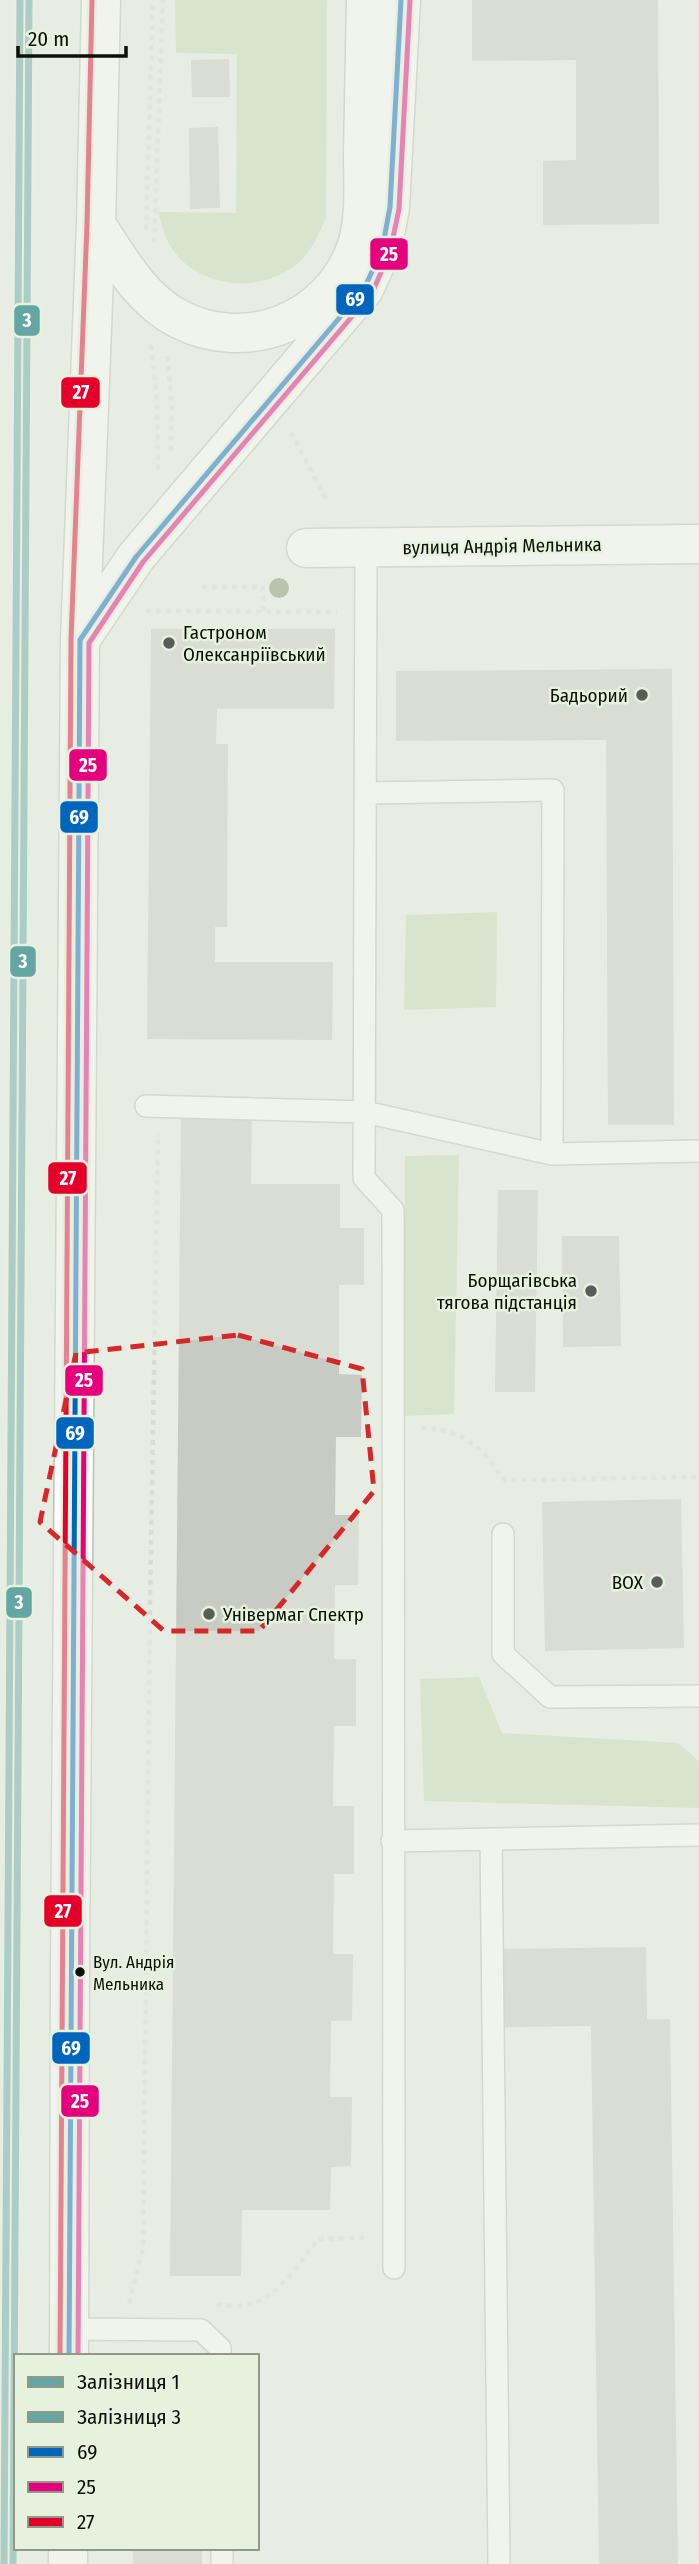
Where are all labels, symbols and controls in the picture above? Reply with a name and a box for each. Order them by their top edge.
scale bar [18,14,126,58]
text: 20 m [28,26,69,52]
line badge: 25 [369,237,409,271]
text: 25 [379,243,398,266]
line badge: 69 [335,283,375,316]
text: 69 [345,288,365,311]
line badge: 3 [13,304,41,337]
text: 3 [22,309,32,332]
line badge: 27 [60,376,101,409]
text: 27 [72,381,89,404]
street label: вулиця Андрія Мельника [402,533,602,559]
place label: Гастроном Олексанріївський [183,621,326,666]
marker: Гастроном Олексанріївський [161,635,177,651]
place label: Бадьорий [550,684,628,707]
marker: Бадьорий [634,687,650,703]
line badge: 25 [68,748,108,782]
text: 25 [78,754,97,777]
line badge: 69 [59,800,99,834]
text: 69 [69,806,89,829]
line badge: 3 [9,945,37,978]
text: 3 [18,950,28,973]
line badge: 27 [47,1161,88,1195]
text: 27 [59,1167,76,1190]
place label: Борщагівська тягова підстанція [437,1269,577,1314]
marker: Борщагівська тягова підстанція [583,1283,599,1299]
line badge: 25 [64,1364,104,1397]
text: 25 [74,1369,93,1392]
line badge: 69 [55,1416,95,1450]
text: 69 [65,1422,85,1445]
place label: BOX [612,1571,644,1594]
marker: BOX [649,1574,665,1590]
line badge: 3 [5,1586,33,1619]
text: 3 [14,1591,24,1614]
place label: Універмаг Спектр [222,1603,364,1626]
marker: Універмаг Спектр [201,1606,217,1622]
line badge: 27 [43,1894,83,1928]
text: 27 [54,1900,71,1923]
place label: Вул. Андрія Мельника [93,1952,174,1995]
marker: Вул. Андрія Мельника [73,1965,87,1979]
line badge: 69 [51,2031,91,2065]
text: 69 [61,2037,81,2060]
line badge: 25 [60,2084,100,2118]
text: 25 [70,2090,89,2113]
legend [14,2354,259,2550]
text: Залізниця 1 [77,2369,180,2395]
text: Залізниця 3 [77,2404,181,2430]
text: 69 [77,2439,97,2465]
text: 25 [77,2474,96,2500]
text: 27 [77,2509,95,2535]

